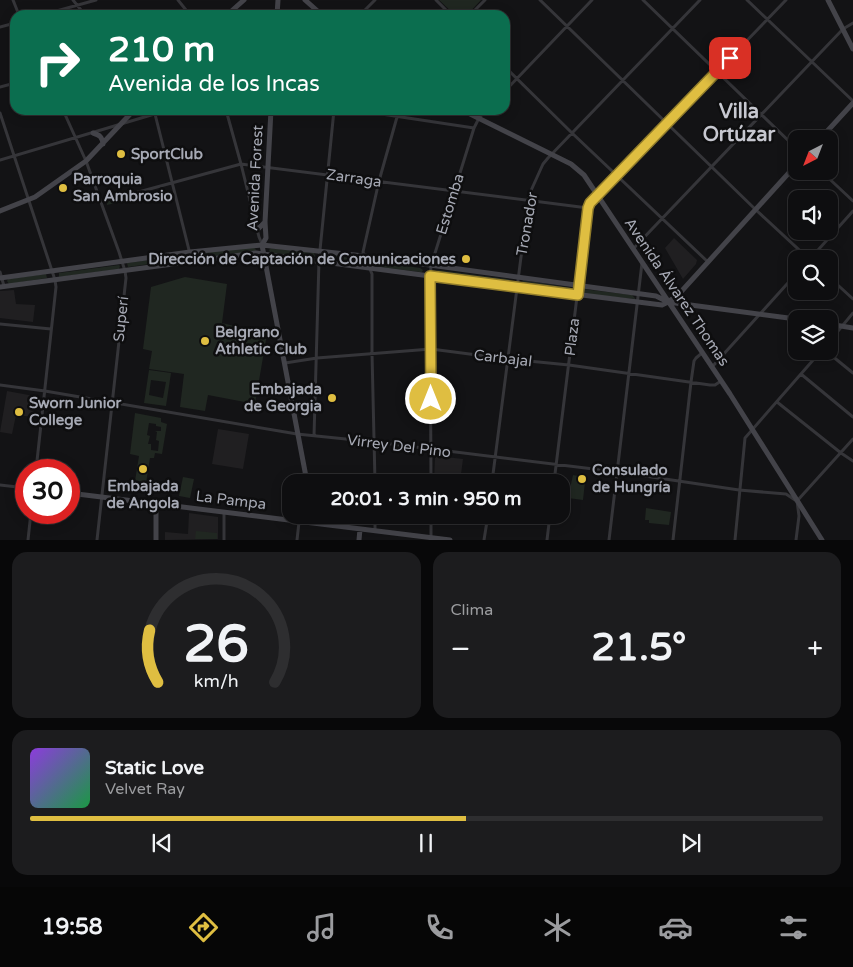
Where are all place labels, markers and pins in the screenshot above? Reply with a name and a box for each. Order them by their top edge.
pin [709,37,751,79]
place label: SportClub [131,145,203,164]
marker: SportClub [115,148,127,160]
place label: Parroquia San Ambrosio [73,170,173,205]
marker: Parroquia San Ambrosio [57,182,69,194]
place label: Dirección de Captación de Comunicaciones [148,250,456,269]
marker: Dirección de Captación de Comunicaciones [460,253,472,265]
place label: Belgrano Athletic Club [215,323,308,358]
marker: Belgrano Athletic Club [199,335,211,347]
place label: Embajada de Georgia [244,380,322,416]
marker: Embajada de Georgia [326,392,338,404]
place label: Sworn Junior College [29,394,122,430]
marker: Sworn Junior College [13,406,25,418]
place label: Consulado de Hungría [592,461,671,497]
marker: Embajada de Angola [137,463,149,475]
marker: Consulado de Hungría [576,473,588,485]
place label: Embajada de Angola [107,477,179,513]

